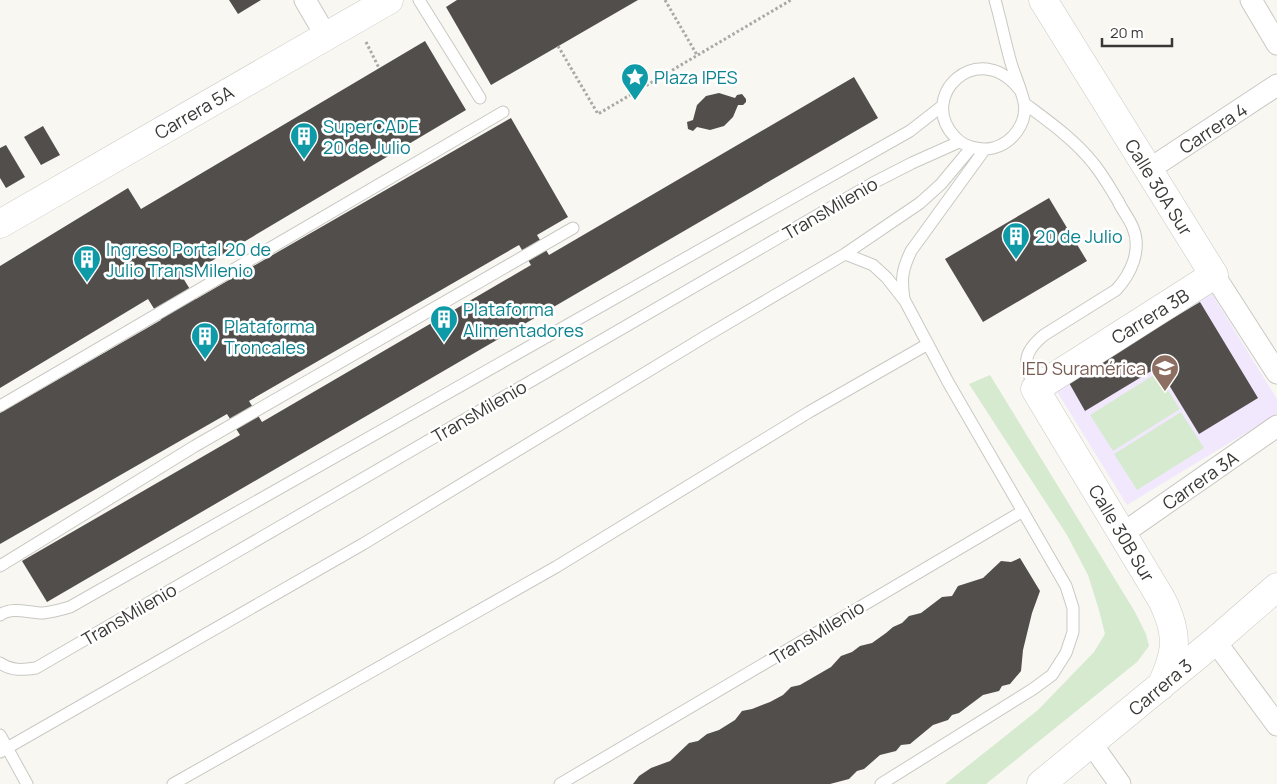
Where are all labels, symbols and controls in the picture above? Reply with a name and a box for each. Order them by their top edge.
scale bar [1102,15,1172,47]
text: 20 m [1110,22,1143,43]
place icon: Plaza IPES [620,62,650,101]
place label: Plaza IPES [654,65,738,89]
street label: Carrera 5A [150,79,238,144]
street label: Carrera 4 [1174,97,1252,159]
place label: SuperCADE 20 de Julio [323,114,419,159]
building icon: SuperCADE 20 de Julio [289,121,319,160]
street label: Calle 30A Sur [1120,134,1198,240]
street label: TransMilenio [778,171,882,245]
building icon: 20 de Julio [1001,221,1031,260]
place label: 20 de Julio [1035,224,1123,248]
place label: Ingreso Portal 20 de Julio TransMilenio [106,237,271,282]
building icon: Ingreso Portal 20 de Julio TransMilenio [72,244,102,283]
street label: Carrera 3B [1107,283,1193,349]
place label: Plataforma Alimentadores [463,297,584,342]
building icon: Plataforma Alimentadores [429,304,459,343]
place label: Plataforma Troncales [224,314,315,359]
building icon: Plataforma Troncales [190,321,220,360]
school or university icon: IED Suramérica [1150,353,1180,392]
place label: IED Suramérica [1022,356,1146,380]
street label: TransMilenio [427,374,531,448]
street label: Carrera 3A [1157,445,1243,515]
street label: Calle 30B Sur [1084,480,1161,586]
street label: TransMilenio [77,577,181,651]
street label: TransMilenio [766,595,868,669]
street label: Carrera 3 [1123,653,1197,721]

